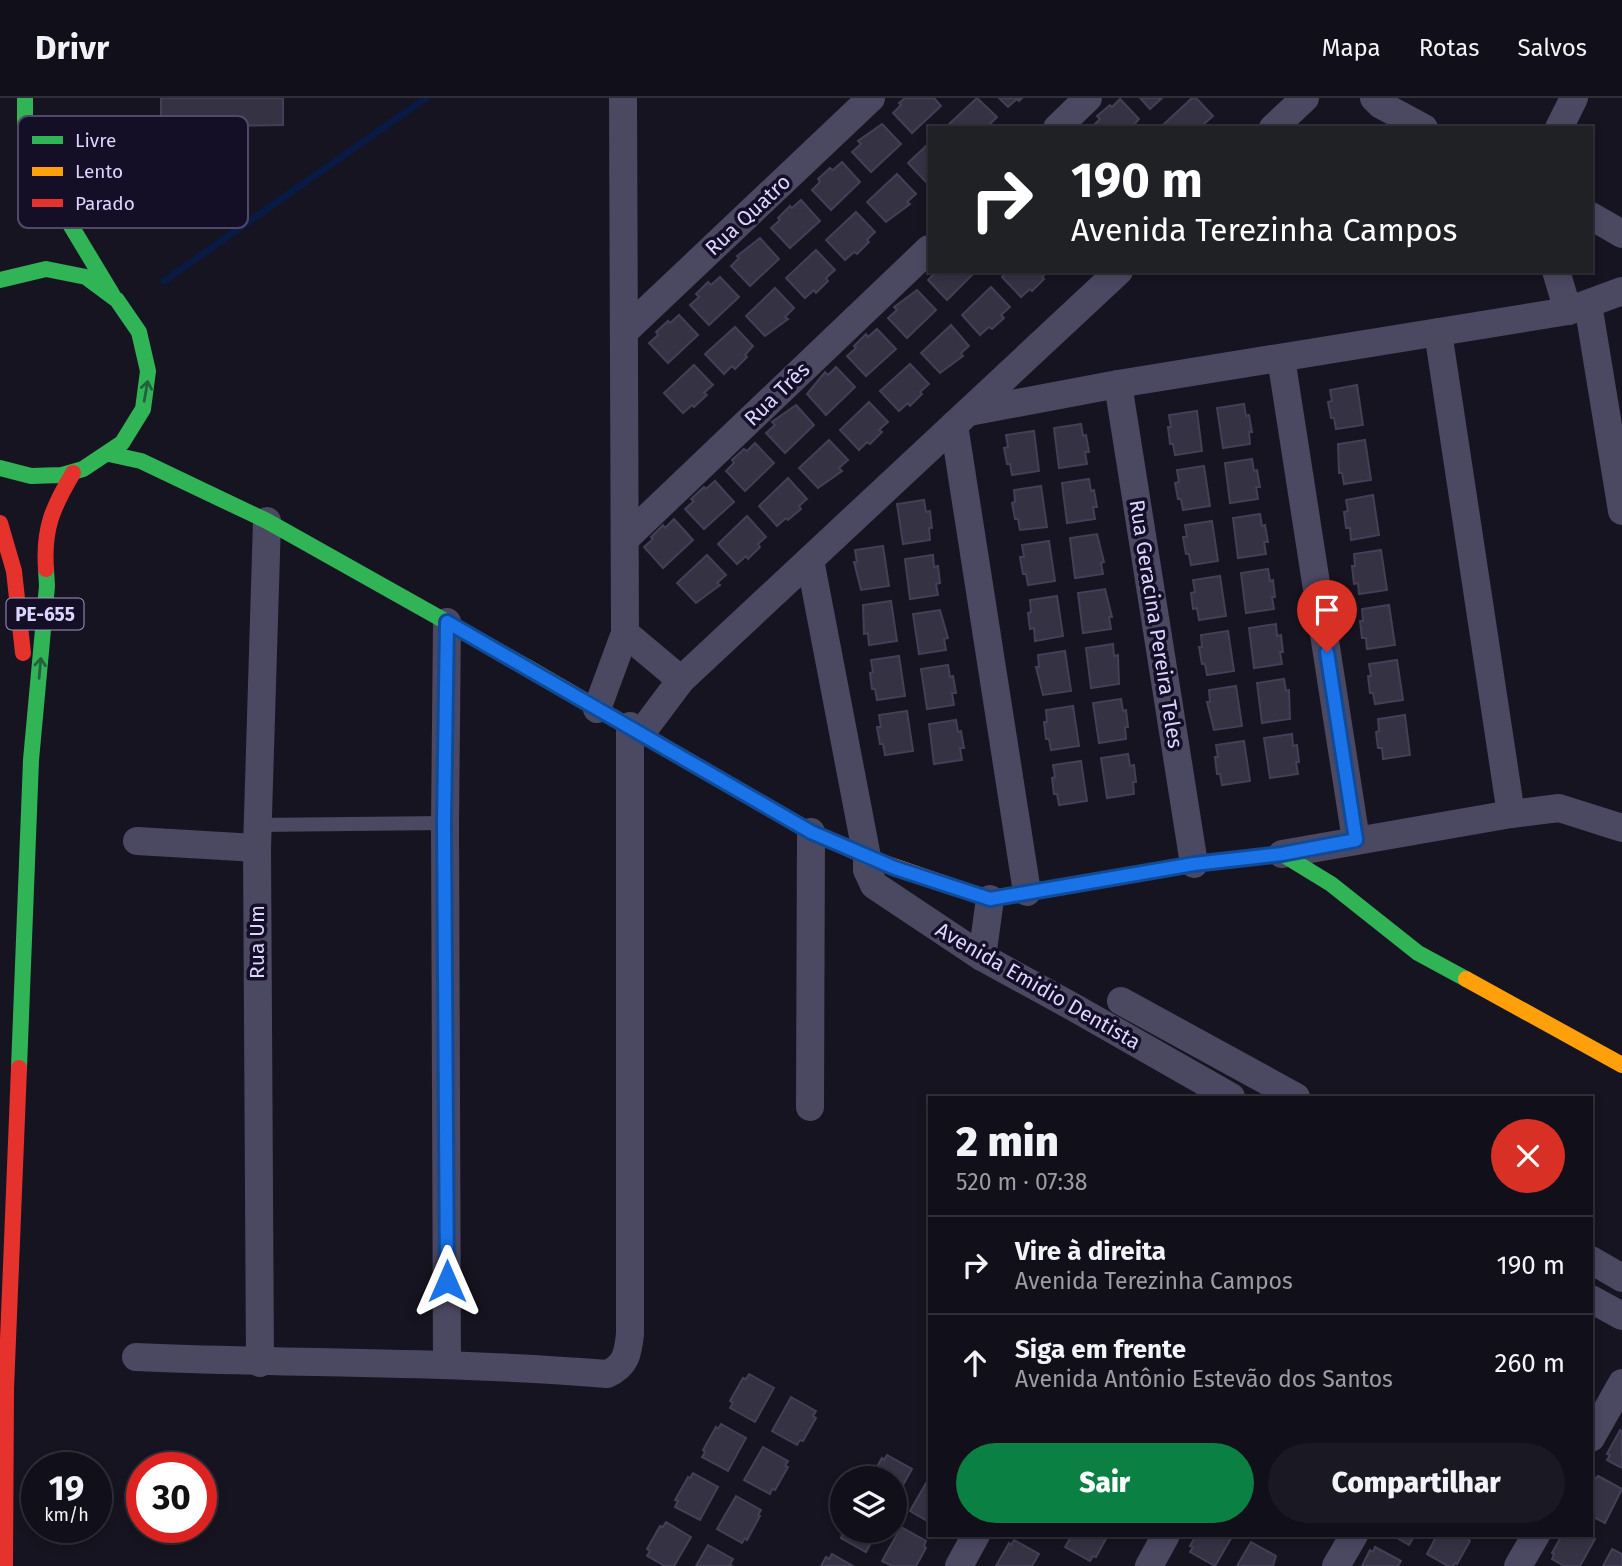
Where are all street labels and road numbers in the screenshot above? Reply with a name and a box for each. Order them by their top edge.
street label: Rua Quatro [700,169,796,261]
street label: Rua Três [739,356,815,431]
street label: Rua Geracina Pereira Teles [1124,498,1189,750]
road number: PE-655 [7,598,84,629]
street label: Rua Um [244,905,270,979]
street label: Avenida Emidio Dentista [931,917,1145,1055]

